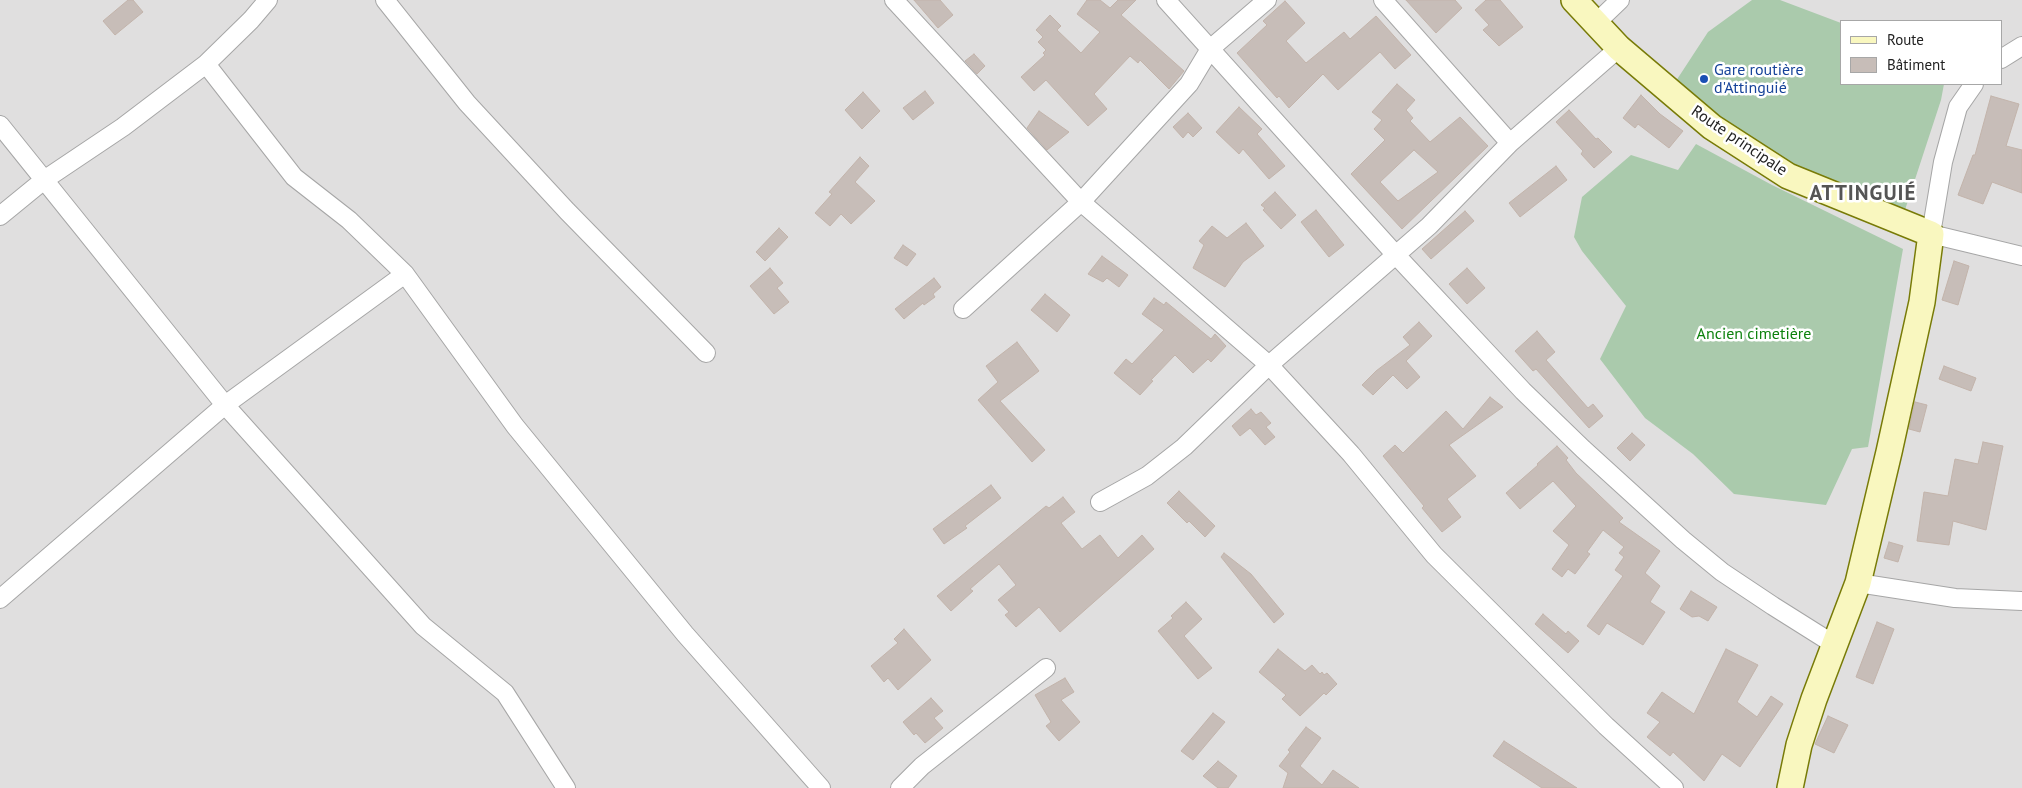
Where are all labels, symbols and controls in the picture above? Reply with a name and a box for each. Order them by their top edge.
legend [1840,20,2002,85]
text: Route [1887,30,1924,49]
text: Bâtiment [1887,55,1945,74]
place label: Gare routière d'Attinguié [1714,60,1804,98]
marker: Gare routière d'Attinguié [1698,73,1710,85]
street label: Route principale [1687,102,1791,180]
district label: ATTINGUIÉ [1808,181,1918,207]
park label: Ancien cimetière [1697,324,1811,344]

